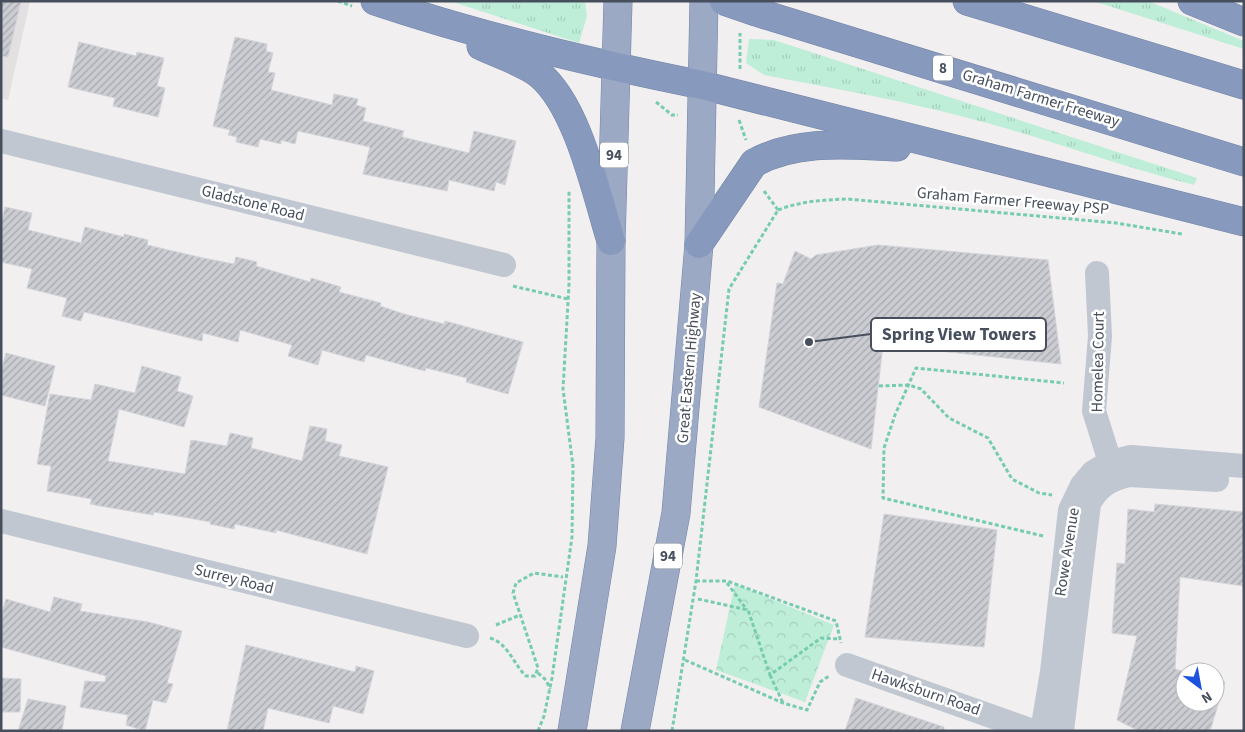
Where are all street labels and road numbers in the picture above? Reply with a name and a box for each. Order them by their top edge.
road number: 8 [933,56,953,80]
street label: Graham Farmer Freeway [960,64,1123,133]
road number: 94 [600,142,628,168]
street label: Gladstone Road [199,180,307,226]
street label: Graham Farmer Freeway PSP [916,182,1110,220]
street label: Great Eastern Highway [671,291,707,444]
street label: Homelea Court [1086,311,1110,413]
street label: Rowe Avenue [1049,506,1085,598]
road number: 94 [654,544,682,568]
street label: Surrey Road [192,559,276,599]
street label: Hawksburn Road [869,663,983,721]

